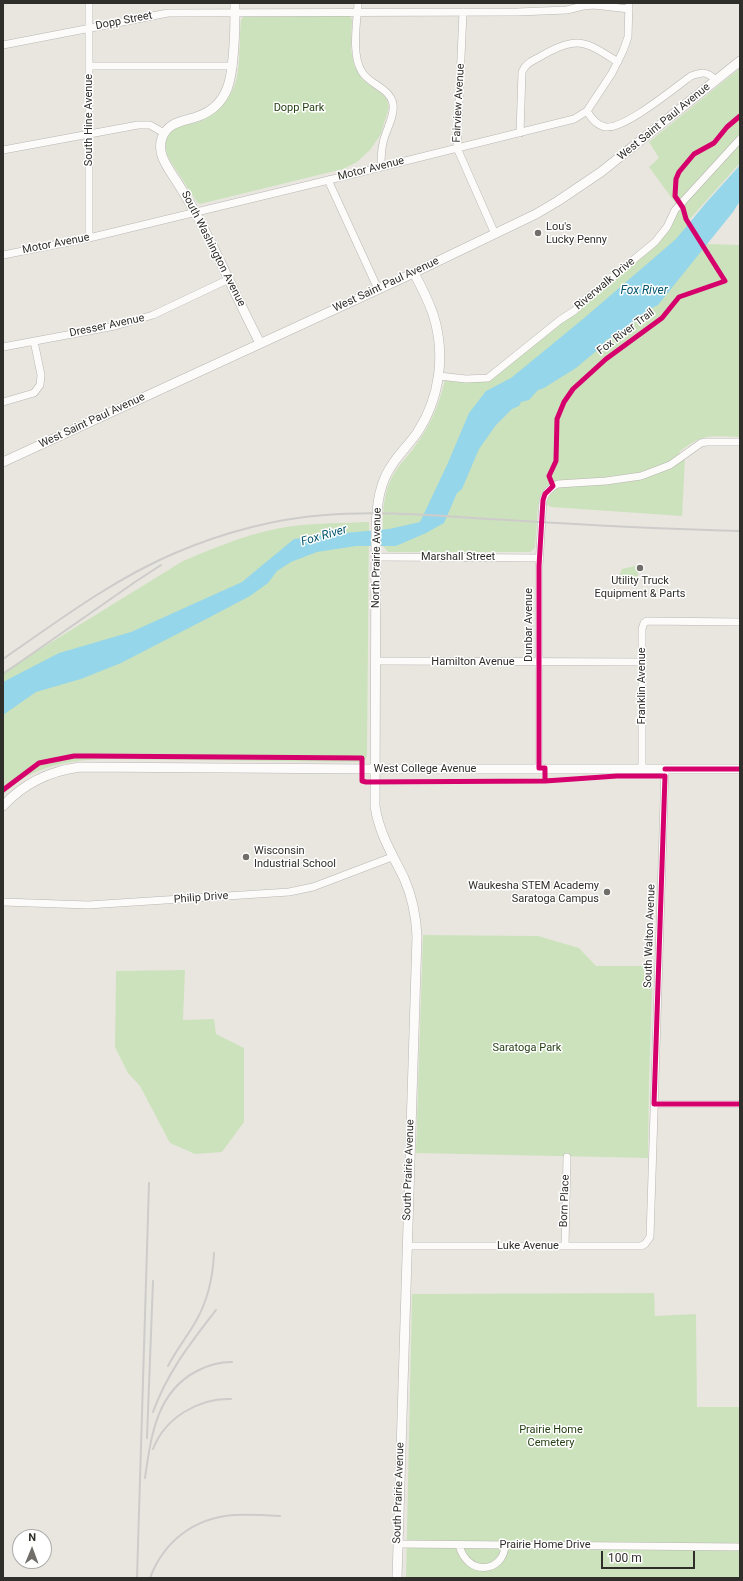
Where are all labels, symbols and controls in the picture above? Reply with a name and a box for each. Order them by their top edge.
street label: Dopp Street [94,9,154,33]
street label: Fairview Avenue [450,63,468,143]
street label: South Hine Avenue [82,74,96,166]
street label: West Saint Paul Avenue [615,81,713,163]
park label: Dopp Park [274,101,324,115]
street label: Motor Avenue [336,154,406,184]
street label: South Washington Avenue [178,189,248,309]
place label: Lou's Lucky Penny [546,220,607,246]
marker: Lou's Lucky Penny [533,228,543,238]
street label: Motor Avenue [21,231,91,257]
street label: West Saint Paul Avenue [331,255,441,315]
street label: Riverwalk Drive [572,255,638,313]
water label: Fox River [620,284,668,298]
street label: Fox River Trail [595,306,657,358]
street label: Dresser Avenue [68,312,146,340]
street label: West Saint Paul Avenue [37,391,147,451]
street label: North Prairie Avenue [370,508,384,608]
water label: Fox River [299,523,349,549]
street label: Marshall Street [421,550,495,564]
marker: Utility Truck Equipment & Parts [635,563,645,573]
place label: Utility Truck Equipment & Parts [595,574,685,600]
street label: Dunbar Avenue [522,588,536,662]
street label: Franklin Avenue [635,647,649,725]
street label: Hamilton Avenue [431,655,515,669]
street label: West College Avenue [374,762,476,776]
place label: Wisconsin Industrial School [254,844,336,870]
marker: Wisconsin Industrial School [241,852,251,862]
place label: Waukesha STEM Academy Saratoga Campus [468,879,599,905]
street label: South Walton Avenue [642,884,658,988]
marker: Waukesha STEM Academy Saratoga Campus [602,887,612,897]
street label: Philip Drive [173,890,229,906]
park label: Saratoga Park [493,1041,561,1055]
street label: South Prairie Avenue [401,1119,417,1221]
street label: Born Place [557,1174,573,1228]
street label: Luke Avenue [497,1239,559,1253]
park label: Prairie Home Cemetery [519,1423,583,1449]
street label: South Prairie Avenue [391,1442,407,1544]
north arrow [12,1529,52,1569]
text: N [28,1531,36,1544]
street label: Prairie Home Drive [499,1538,591,1552]
scale bar [603,1543,697,1569]
text: 100 m [608,1551,642,1565]

